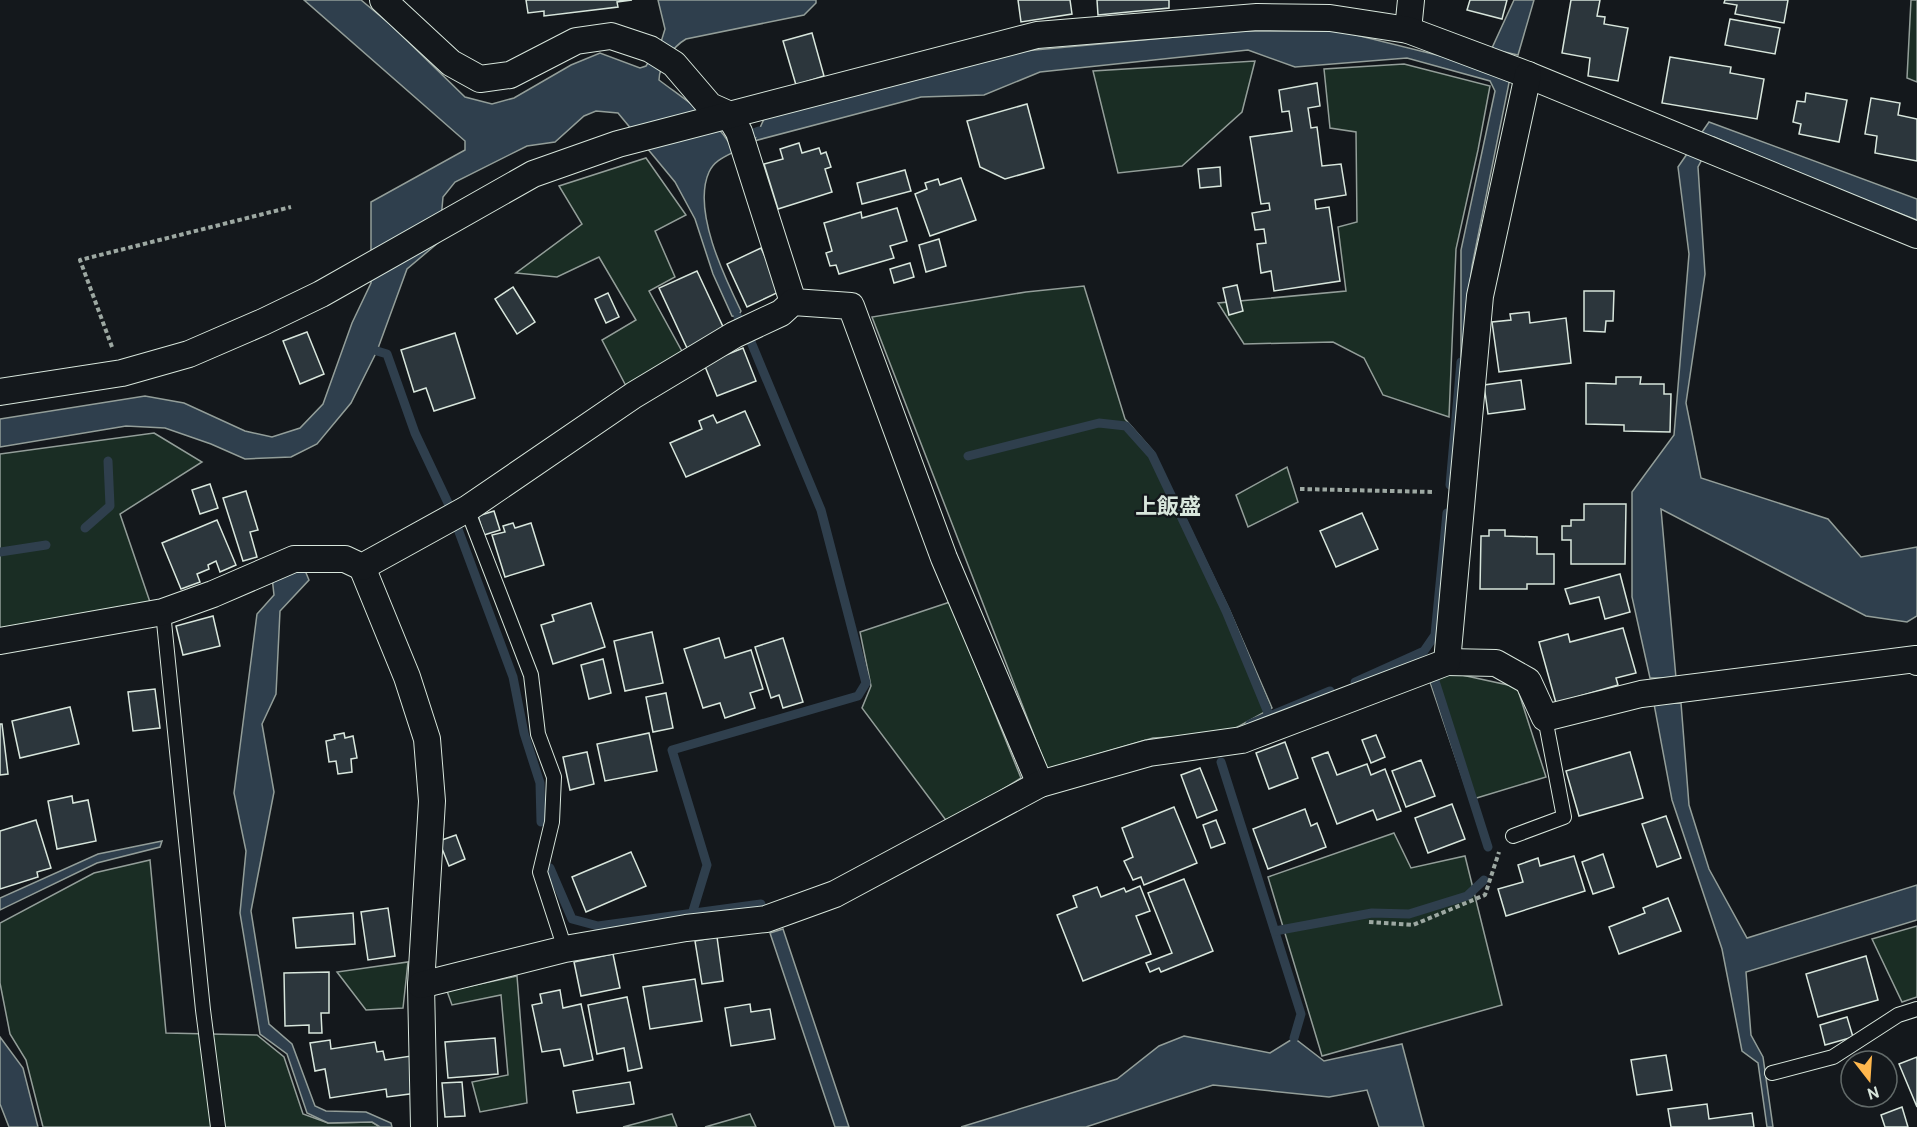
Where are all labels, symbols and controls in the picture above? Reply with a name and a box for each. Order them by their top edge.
district label: 上飯盛 [1135,493,1201,520]
north arrow [1839,1049,1899,1109]
text: N [1865,1082,1881,1104]

